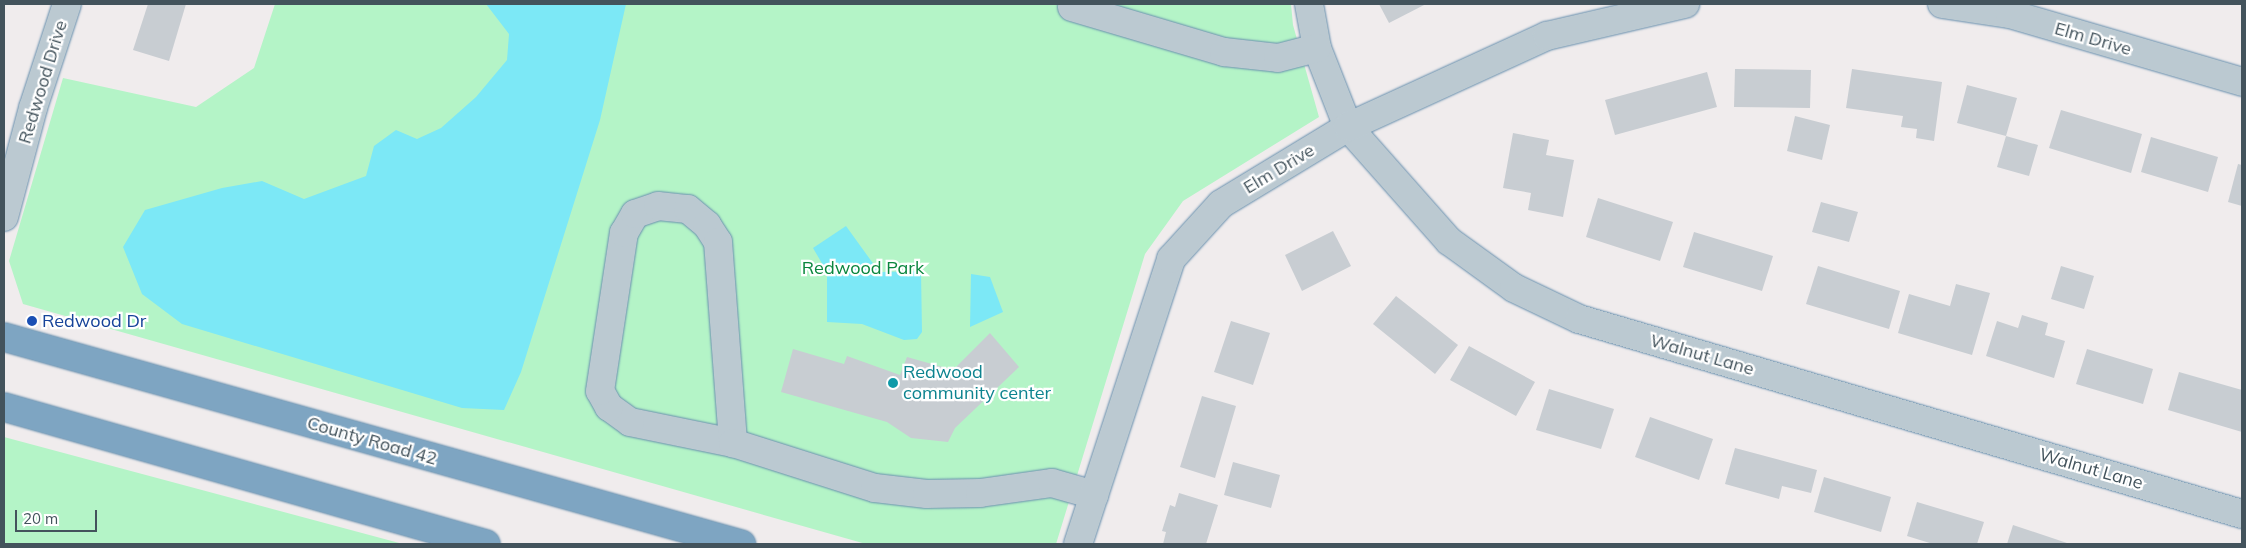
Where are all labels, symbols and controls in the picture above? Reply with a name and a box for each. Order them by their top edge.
street label: Redwood Drive [14,18,72,146]
street label: Elm Drive [2052,18,2134,60]
street label: Elm Drive [1240,139,1318,199]
park label: Redwood Park [802,257,924,279]
place label: Redwood Dr [42,310,146,332]
marker: Redwood Dr [26,315,38,327]
street label: Walnut Lane [1648,330,1756,380]
place label: Redwood community center [903,362,1051,404]
marker: Redwood community center [887,377,899,389]
street label: County Road 42 [305,412,439,470]
street label: Walnut Lane [2037,444,2145,494]
scale bar [18,500,100,532]
text: 20 m [23,509,58,528]

